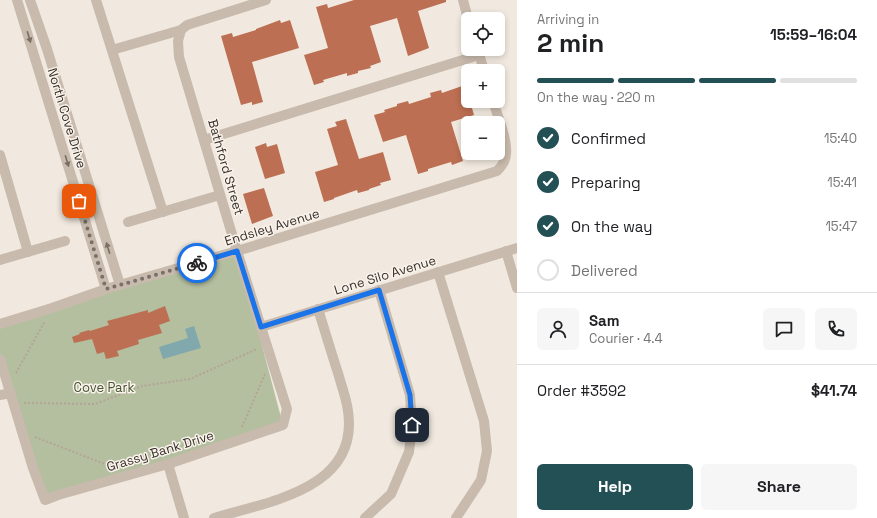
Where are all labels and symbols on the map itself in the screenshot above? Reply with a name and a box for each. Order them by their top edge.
one-way arrow [26,32,32,44]
street label: North Cove Drive [44,66,90,170]
street label: Bathford Street [204,117,248,217]
one-way arrow [64,156,70,168]
pin [62,184,96,218]
street label: Endsley Avenue [222,204,322,250]
one-way arrow [105,242,111,254]
courier [177,243,217,283]
street label: Lone Silo Avenue [332,251,438,299]
park label: Cove Park [74,379,134,396]
pin [395,408,429,442]
street label: Grassy Bank Drive [104,427,216,475]

